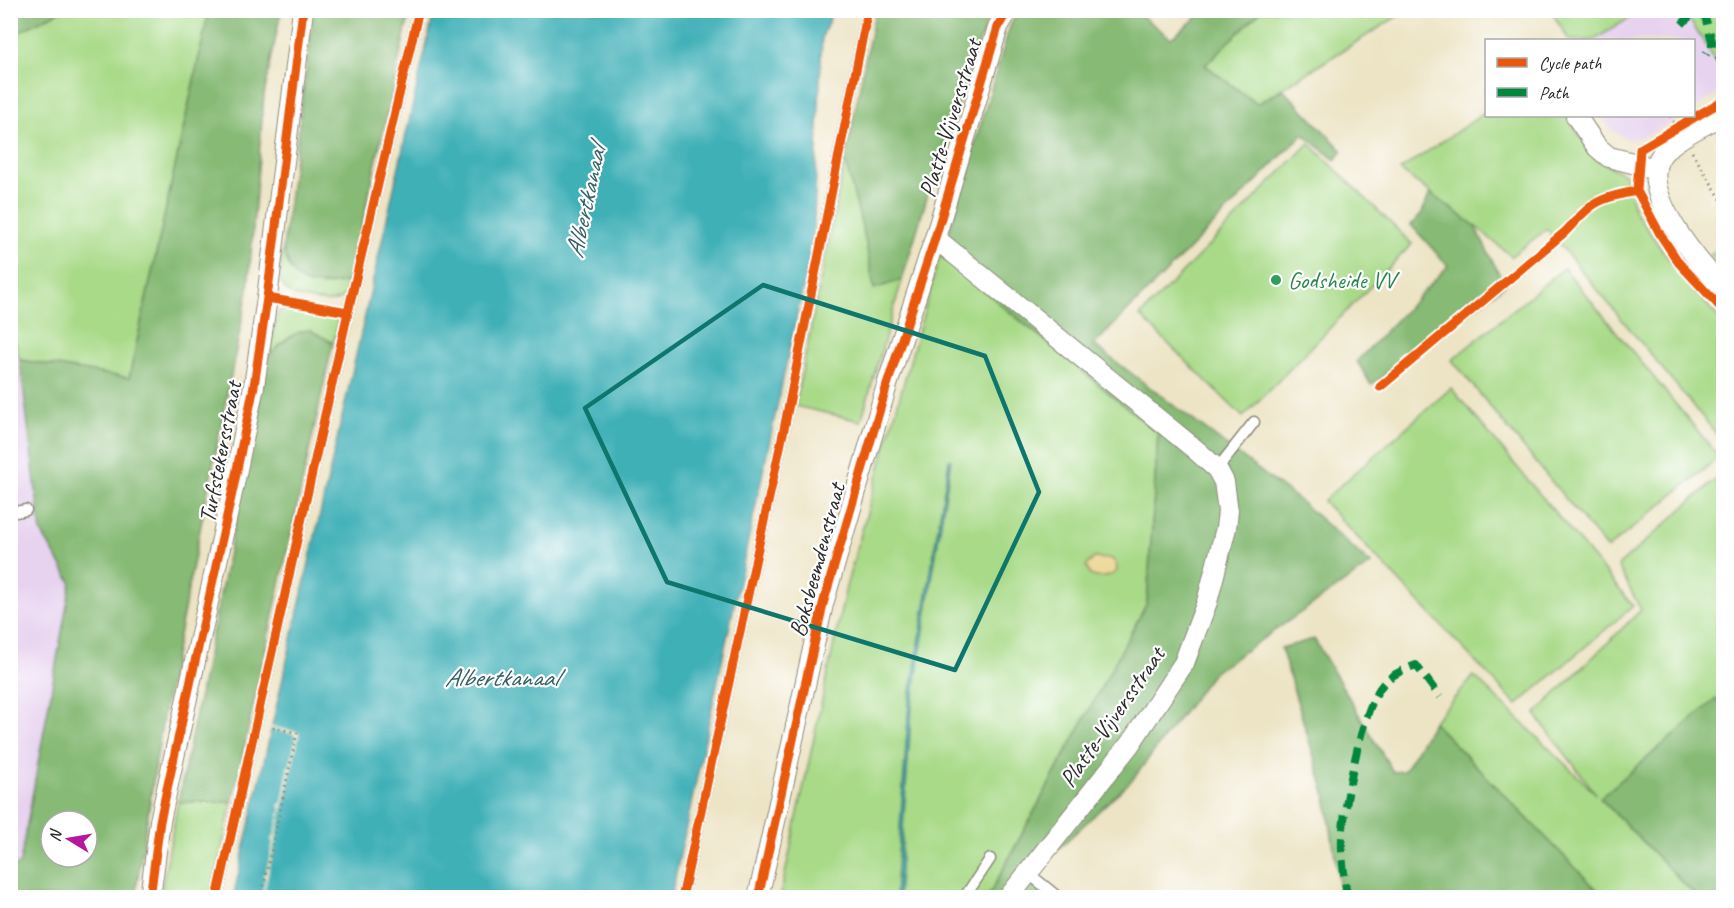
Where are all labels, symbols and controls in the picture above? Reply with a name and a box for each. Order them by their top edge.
street label: Platte-Vijversstraat [912,33,989,201]
legend [1485,39,1695,117]
text: Cycle path [1539,52,1602,74]
text: Path [1539,82,1569,104]
water label: Albertkanaal [558,135,615,261]
place label: Godsheide VV [1288,265,1401,295]
marker: Godsheide VV [1269,273,1283,287]
street label: Turfstekersstraat [192,377,249,525]
street label: Boksbeemdenstraat [782,478,852,640]
street label: Platte-Vijversstraat [1053,639,1173,793]
water label: Albertkanaal [444,661,566,694]
north arrow [39,809,99,869]
text: N [44,827,67,843]

